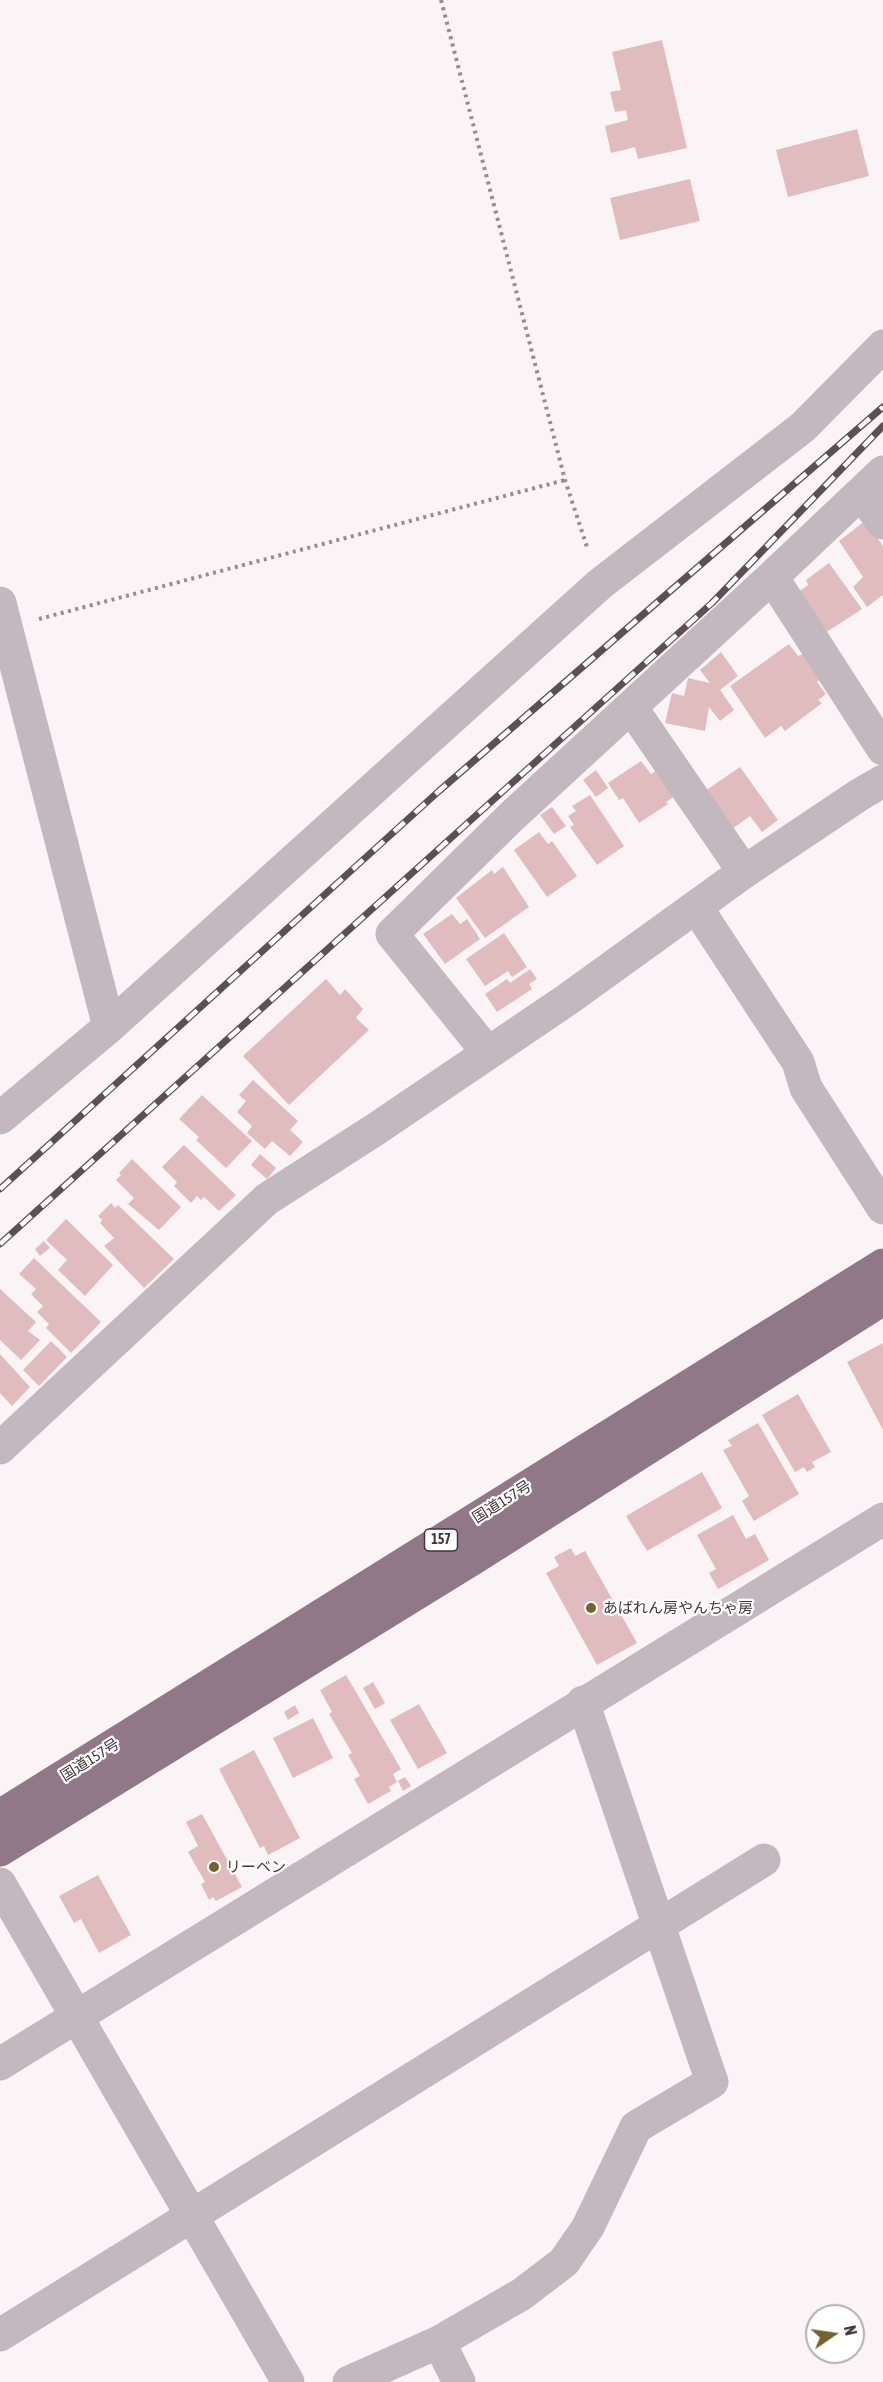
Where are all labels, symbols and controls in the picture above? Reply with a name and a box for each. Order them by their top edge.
street label: 国道157号 [469,1477,535,1527]
road number: 157 [424,1529,458,1551]
place label: あばれん房やんちゃ房 [603,1599,753,1617]
marker: あばれん房やんちゃ房 [584,1601,598,1615]
street label: 国道157号 [57,1735,123,1785]
place label: リーベン [226,1858,286,1876]
marker: リーベン [207,1860,221,1874]
north arrow [805,2304,865,2364]
text: N [841,2324,860,2337]

